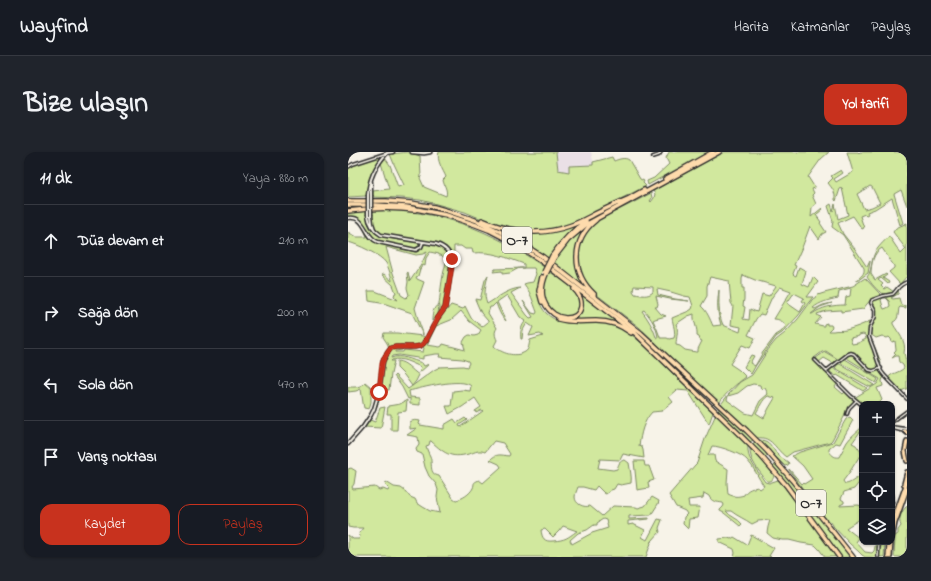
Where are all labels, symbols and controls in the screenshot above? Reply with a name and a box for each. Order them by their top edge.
text: Wayfind [20,14,88,41]
text: Harita [734,17,769,38]
text: Katmanlar [791,17,849,38]
text: Paylaş [871,17,911,38]
text: Bize ulaşın [24,84,148,125]
button: Yol tarifi [824,84,907,125]
text: 11 dk [40,166,72,191]
text: Yaya · 880 m [243,169,308,188]
road number: O-7 [502,227,532,253]
icon: ahead [40,230,62,252]
text: Düz devam et [78,230,164,252]
text: 210 m [278,231,308,250]
route end [443,250,461,268]
icon: right [40,302,62,324]
text: Sağa dön [78,302,138,324]
text: 200 m [277,303,308,322]
icon: left [40,374,62,396]
text: Sola dön [78,374,133,396]
text: 470 m [278,375,308,394]
route start [370,383,388,401]
map controls [859,401,895,545]
button: + [859,401,895,437]
button: − [859,437,895,473]
icon: arrive [40,446,62,468]
text: Varış noktası [78,446,157,468]
button: locate [859,473,895,509]
road number: O-7 [796,490,826,516]
button: Kaydet [40,504,170,545]
button: Paylaş [178,504,308,545]
button: layers [859,509,895,545]

